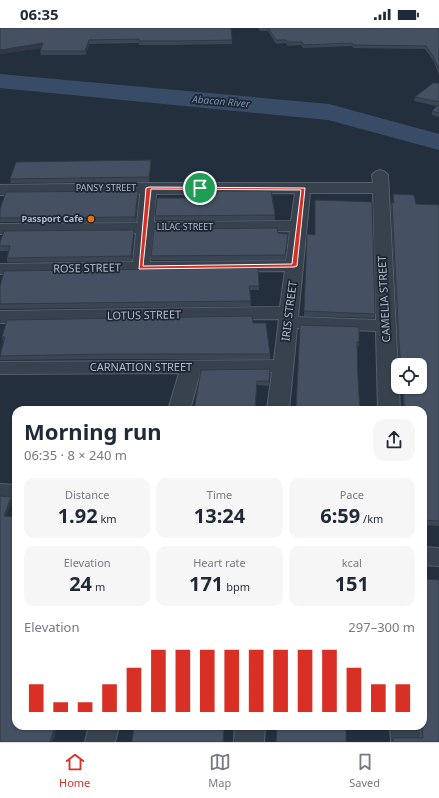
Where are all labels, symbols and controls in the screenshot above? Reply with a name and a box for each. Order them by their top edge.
text: 06:35 [20,4,59,24]
water label: Abacan River [191,91,251,111]
pin [183,171,217,205]
icon: arrive [189,177,211,199]
street label: PANSY STREET [76,181,136,194]
place label: Passport Cafe [21,212,83,225]
marker: Passport Cafe [86,214,96,224]
street label: LILAC STREET [157,220,213,233]
street label: CAMELIA STREET [374,255,393,343]
street label: ROSE STREET [53,259,121,276]
street label: IRIS STREET [277,280,300,342]
street label: LOTUS STREET [107,306,181,323]
map controls [391,358,427,394]
button: locate [391,358,427,394]
street label: CARNATION STREET [90,359,192,374]
text: Morning run [24,416,162,446]
button: share [373,419,415,461]
text: 06:35 · 8 × 240 m [24,446,127,464]
text: Distance [65,487,109,502]
text: Time [207,487,232,502]
text: Pace [340,487,364,502]
text: 1.92 [58,502,98,529]
text: 13:24 [194,502,245,529]
text: 6:59 [320,502,360,529]
text: km [98,511,117,526]
text: /km [360,511,383,526]
text: Elevation [64,555,111,570]
text: Heart rate [193,555,246,570]
text: kcal [342,555,362,570]
text: 24 [69,570,92,597]
text: 171 [189,570,223,597]
text: 151 [335,570,369,597]
text: m [92,579,105,594]
text: bpm [223,579,250,594]
text: Elevation [24,618,80,636]
text: 297–300 m [348,618,415,636]
tab: Home [59,751,90,790]
tab: Map [208,751,231,790]
tab: Saved [349,751,380,790]

